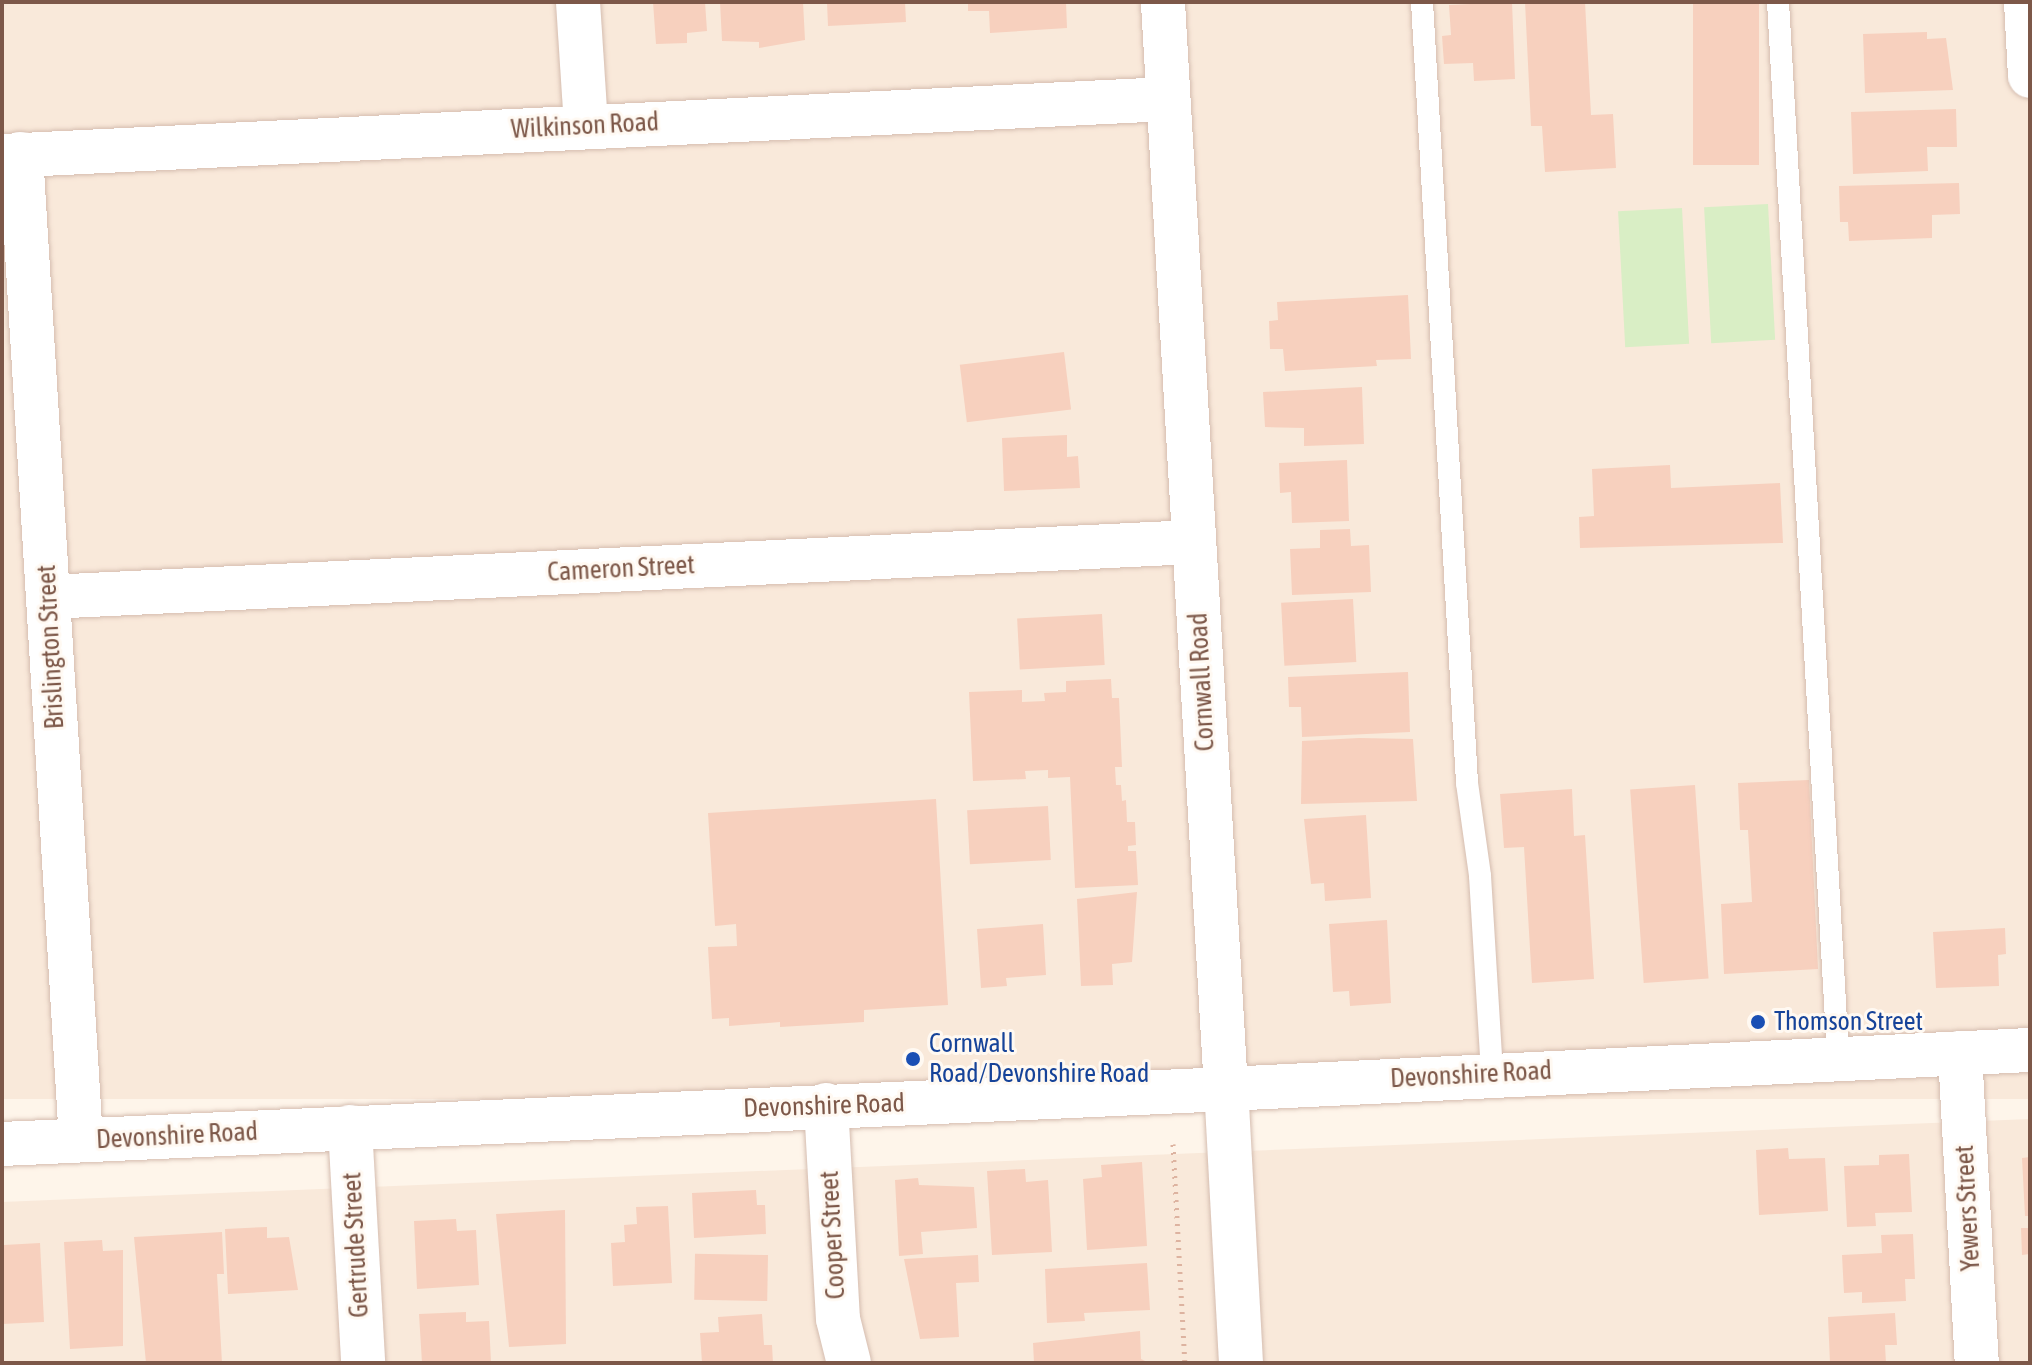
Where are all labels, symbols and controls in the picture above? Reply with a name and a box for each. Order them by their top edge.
street label: Wilkinson Road [510,107,660,145]
street label: Cameron Street [547,550,695,588]
street label: Brislington Street [31,564,71,730]
street label: Cornwall Road [1183,612,1221,752]
place label: Thomson Street [1774,1006,1923,1038]
marker: Thomson Street [1749,1013,1767,1031]
place label: Cornwall Road/Devonshire Road [929,1028,1149,1090]
marker: Cornwall Road/Devonshire Road [904,1050,922,1068]
street label: Devonshire Road [1389,1055,1553,1095]
street label: Devonshire Road [743,1088,905,1124]
street label: Devonshire Road [95,1116,259,1156]
street label: Yewers Street [1949,1144,1987,1272]
street label: Cooper Street [814,1170,852,1300]
street label: Gertrude Street [337,1172,375,1318]

